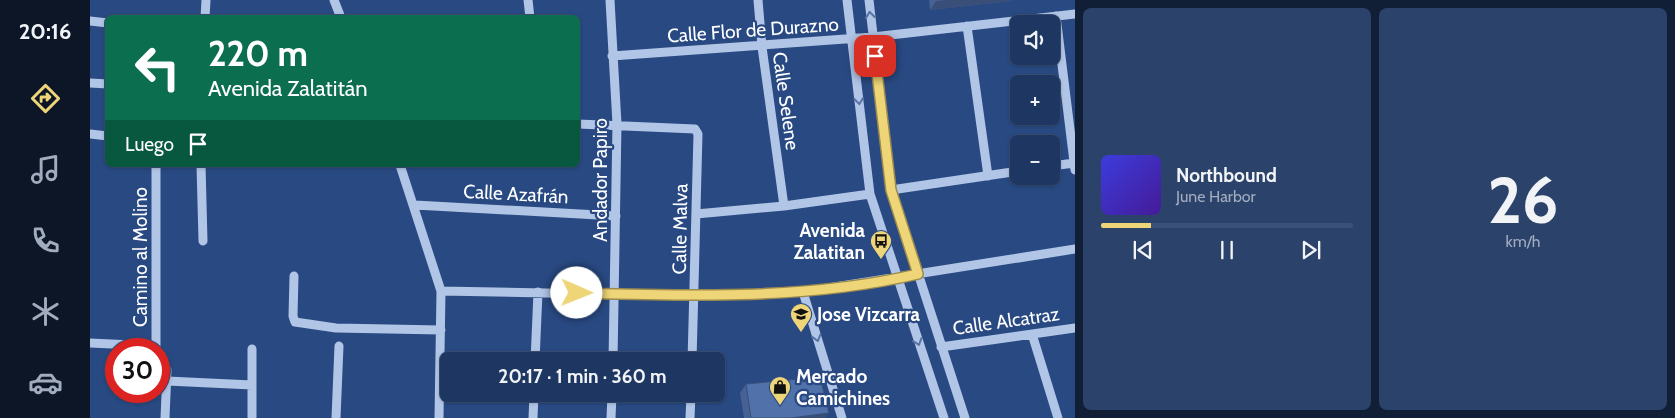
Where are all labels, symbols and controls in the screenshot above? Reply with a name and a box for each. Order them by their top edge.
one-way arrow [865,10,876,18]
street label: Calle Flor de Durazno [666,13,840,47]
map controls [1010,15,1060,185]
button: sound [1010,15,1060,65]
text: 20:16 [19,18,71,45]
text: 220 m [208,32,308,75]
icon: left [125,35,190,100]
pin [854,35,896,77]
icon: arrive [861,42,889,70]
street label: Calle Selene [768,50,804,152]
text: Avenida Zalatitán [208,75,368,102]
button: + [1010,75,1060,125]
icon: directions [28,81,63,116]
one-way arrow [853,97,864,105]
street label: Andador Papiro [589,118,612,242]
icon: arrive [184,130,212,158]
text: Luego [125,133,174,156]
button: − [1010,135,1060,185]
icon: music [28,152,63,187]
text: 26 [1488,160,1558,239]
text: Northbound [1176,164,1277,187]
street label: Calle Azafrán [463,180,569,208]
street label: Calle Malva [668,183,692,275]
street label: Camino al Molino [129,187,152,327]
text: June Harbor [1176,187,1256,206]
place label: Avenida Zalatitan [793,219,866,264]
icon: phone [28,223,63,258]
bus stop icon: Avenida Zalatitan [869,229,893,260]
text: km/h [1505,232,1541,251]
icon: previous [1129,236,1157,264]
icon: pause [1213,236,1241,264]
icon: next [1297,236,1325,264]
position arrow [550,266,602,318]
icon: climate [28,294,63,329]
school or university icon: Jose Vizcarra [789,302,813,333]
street label: Calle Alcatraz [951,302,1061,340]
place label: Jose Vizcarra [816,303,921,326]
one-way arrow [812,334,822,342]
speed limit sign: 30 [105,338,170,403]
one-way arrow [912,338,922,346]
icon: car [28,365,63,400]
text: 20:17 · 1 min · 360 m [498,365,667,388]
place label: Mercado Camichines [796,365,890,410]
shop icon: Mercado Camichines [768,375,792,406]

